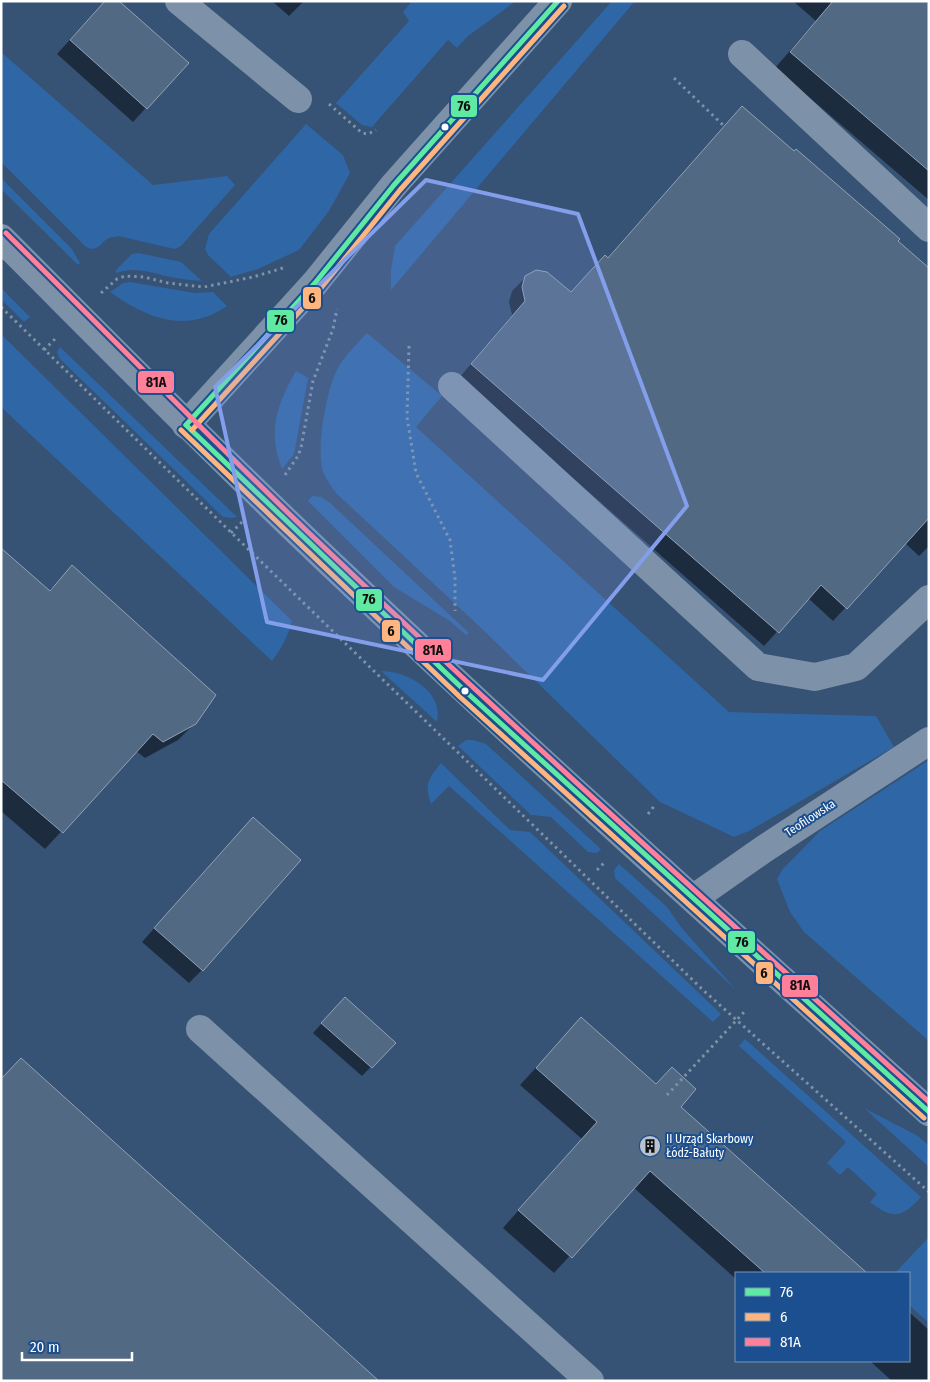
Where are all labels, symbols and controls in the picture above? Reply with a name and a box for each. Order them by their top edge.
line badge: 76 [450,94,478,118]
text: 76 [457,98,471,115]
unlabelled marker [440,122,450,132]
line badge: 6 [302,286,322,310]
text: 6 [308,290,316,307]
line badge: 76 [266,309,295,333]
text: 76 [274,312,288,329]
line badge: 81A [137,370,175,394]
text: 81A [146,374,167,391]
line badge: 76 [355,588,383,612]
text: 76 [362,591,376,608]
line badge: 6 [381,619,401,643]
text: 6 [387,623,395,640]
line badge: 81A [414,638,452,662]
text: 81A [423,642,444,659]
unlabelled marker [460,686,470,696]
street label: Teofilowska [782,797,838,839]
line badge: 76 [727,930,756,954]
text: 76 [735,934,749,951]
line badge: 6 [755,961,774,985]
text: 6 [760,965,768,982]
line badge: 81A [781,974,819,998]
text: 81A [790,977,811,994]
place label: II Urząd Skarbowy Łódź-Bałuty [666,1132,754,1160]
building icon: II Urząd Skarbowy Łódź-Bałuty [638,1134,662,1158]
legend [735,1272,910,1362]
text: 76 [780,1283,793,1301]
text: 6 [780,1308,787,1326]
scale bar [22,1330,132,1362]
text: 81A [780,1333,801,1351]
text: 20 m [30,1338,60,1356]

